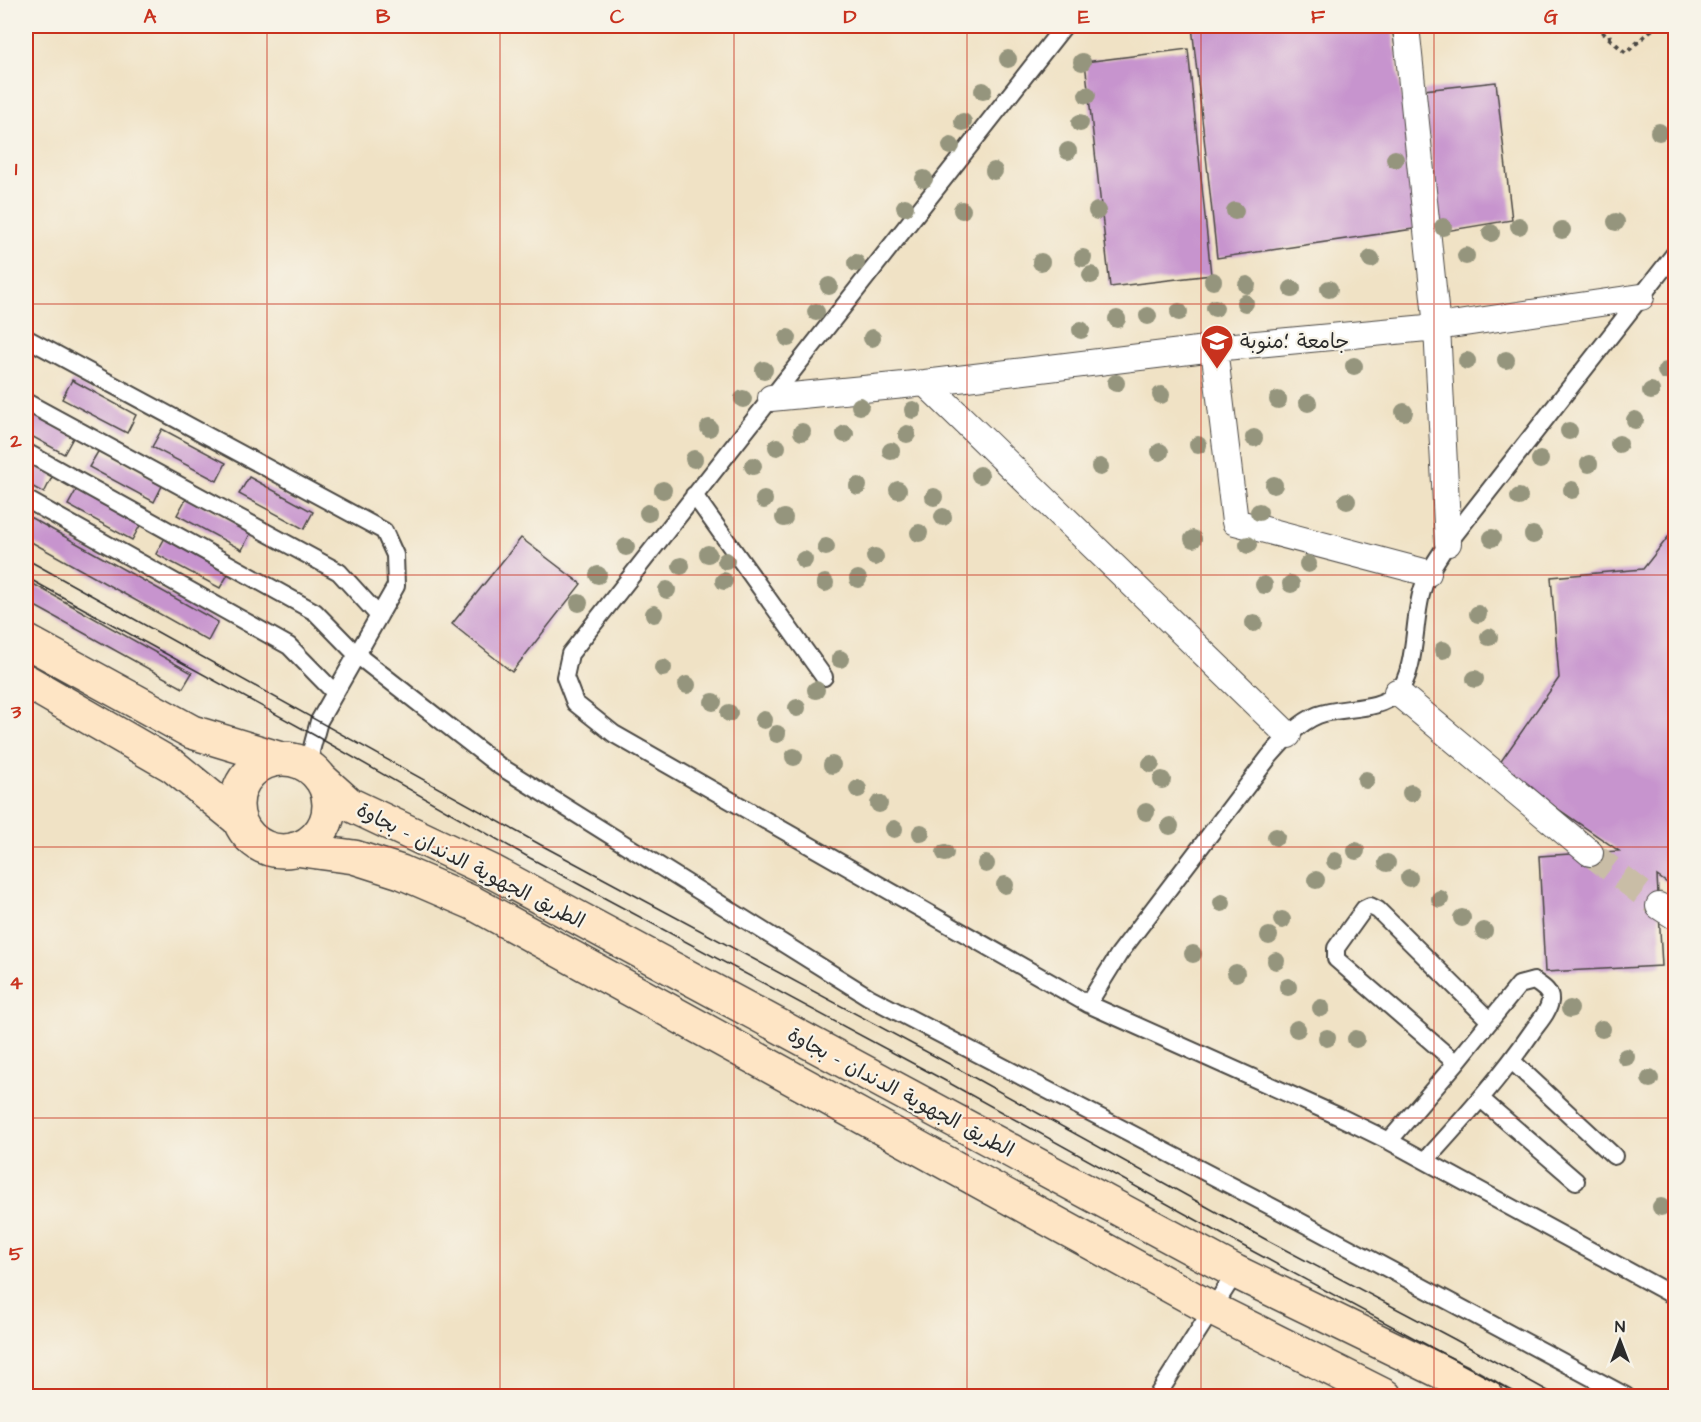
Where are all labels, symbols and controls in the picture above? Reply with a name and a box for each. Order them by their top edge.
text: A [144,3,157,31]
text: B [376,3,391,31]
text: C [610,3,625,31]
text: D [844,3,857,31]
text: E [1078,3,1090,31]
text: F [1311,3,1326,31]
text: G [1544,3,1558,31]
text: 1 [15,155,18,183]
school or university icon: جامعة ؛منوبة [1199,323,1235,370]
place label: جامعة ؛منوبة [1240,328,1349,356]
text: 2 [9,427,22,455]
text: 3 [10,698,22,726]
street label: الطريق الجهوية الدندان - بجاوة [352,796,589,936]
text: 4 [9,969,23,997]
street label: الطريق الجهوية الدندان - بجاوة [782,1021,1019,1165]
text: 5 [9,1240,24,1268]
north arrow [1590,1311,1650,1371]
text: N [1615,1316,1625,1338]

